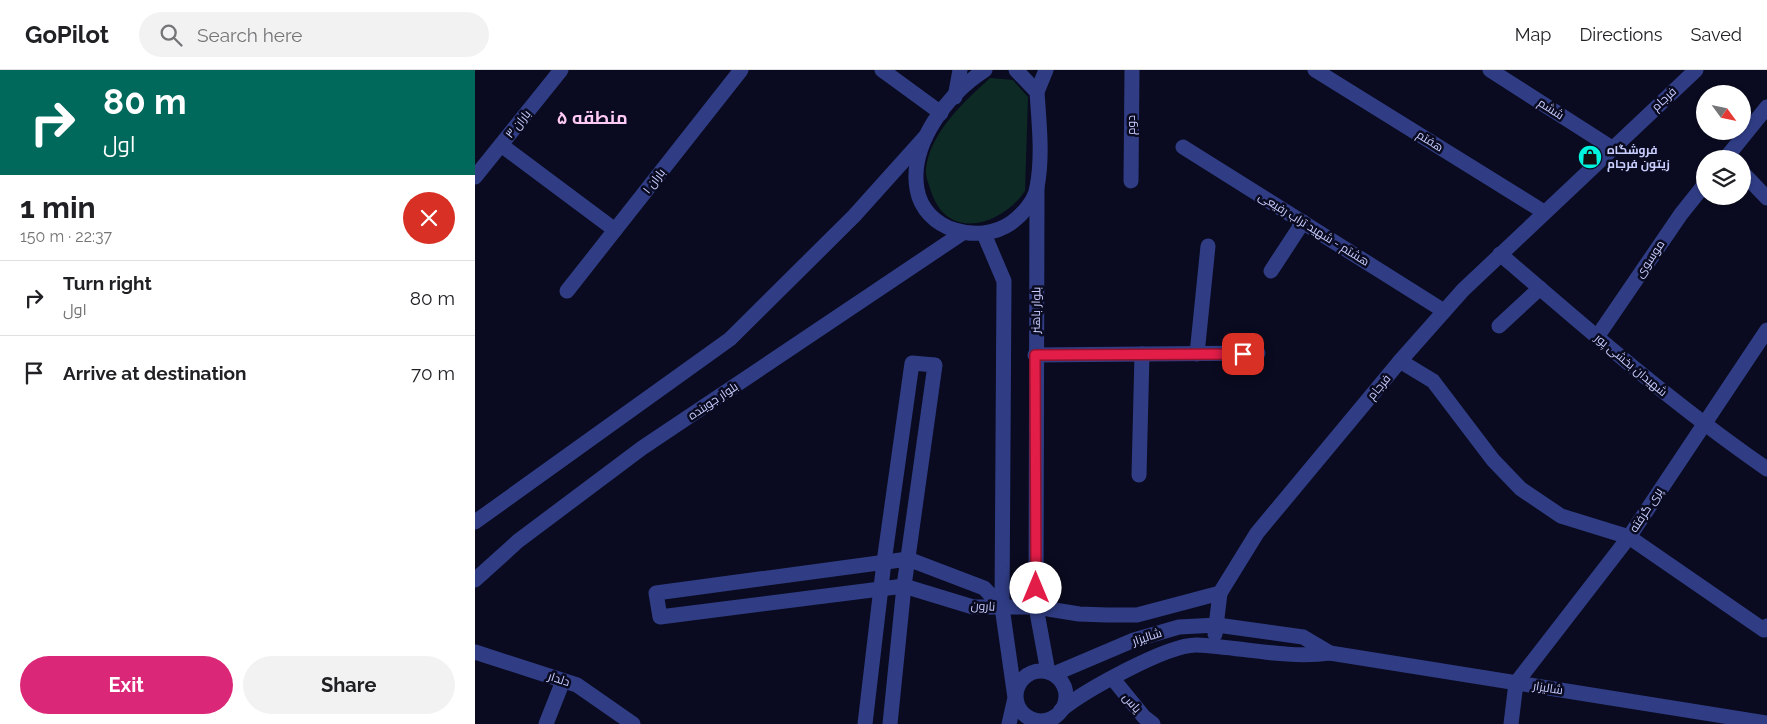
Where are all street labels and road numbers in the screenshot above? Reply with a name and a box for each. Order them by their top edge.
street label: فرجام [1649,84,1680,115]
street label: ششم [1535,95,1567,123]
street label: باران ۳ [502,107,534,141]
street label: دوم [1124,115,1139,135]
street label: هفتم [1414,127,1446,155]
street label: باران ۱ [640,166,668,196]
street label: هشتم - شهید تراب رفیعی [1255,189,1372,270]
street label: موسوی [1632,238,1668,280]
street label: بلوار باهنر [1029,287,1043,334]
street label: شهیدان بخشی پور [1590,330,1670,401]
street label: فرجام [1364,372,1394,403]
street label: بلوار جوینده [685,379,741,423]
street label: پری گرفته [1626,485,1668,536]
street label: نارون [970,598,996,614]
street label: شالیزار [1129,626,1164,649]
street label: دلدار [545,669,572,689]
street label: شالیزار [1531,679,1564,697]
street label: یاس [1120,690,1145,716]

